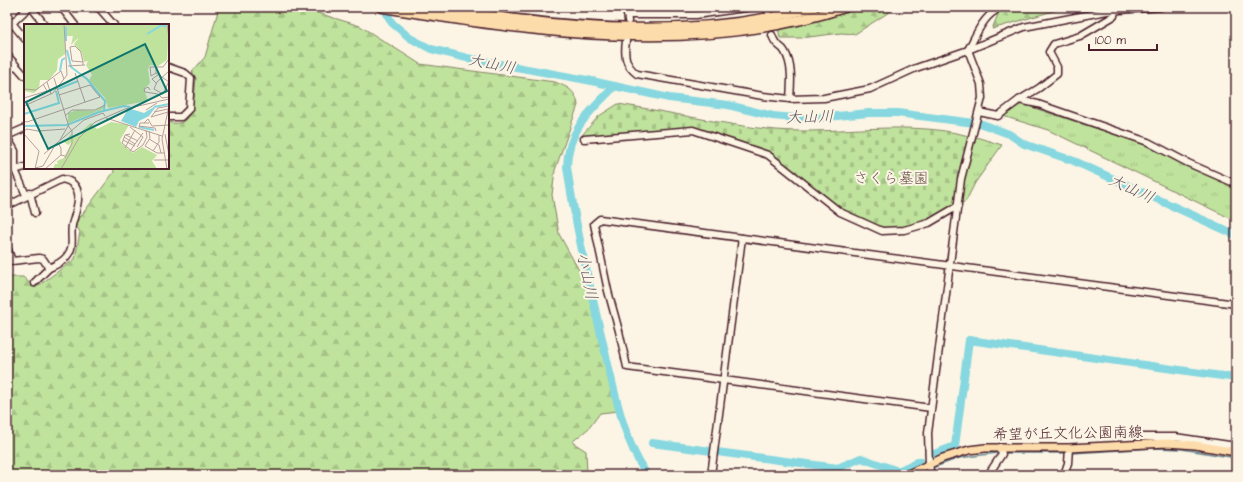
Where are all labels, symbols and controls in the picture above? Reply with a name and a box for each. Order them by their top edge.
inset map [24,24,169,169]
scale bar [1089,26,1157,52]
text: 100 m [1095,32,1126,49]
water label: 大山川 [466,49,517,79]
water label: 大山川 [786,106,834,128]
park label: さくら墓園 [853,168,929,189]
water label: 大山川 [1105,169,1158,209]
water label: 小山川 [571,250,603,302]
street label: 希望が丘文化公園南線 [993,422,1143,445]

